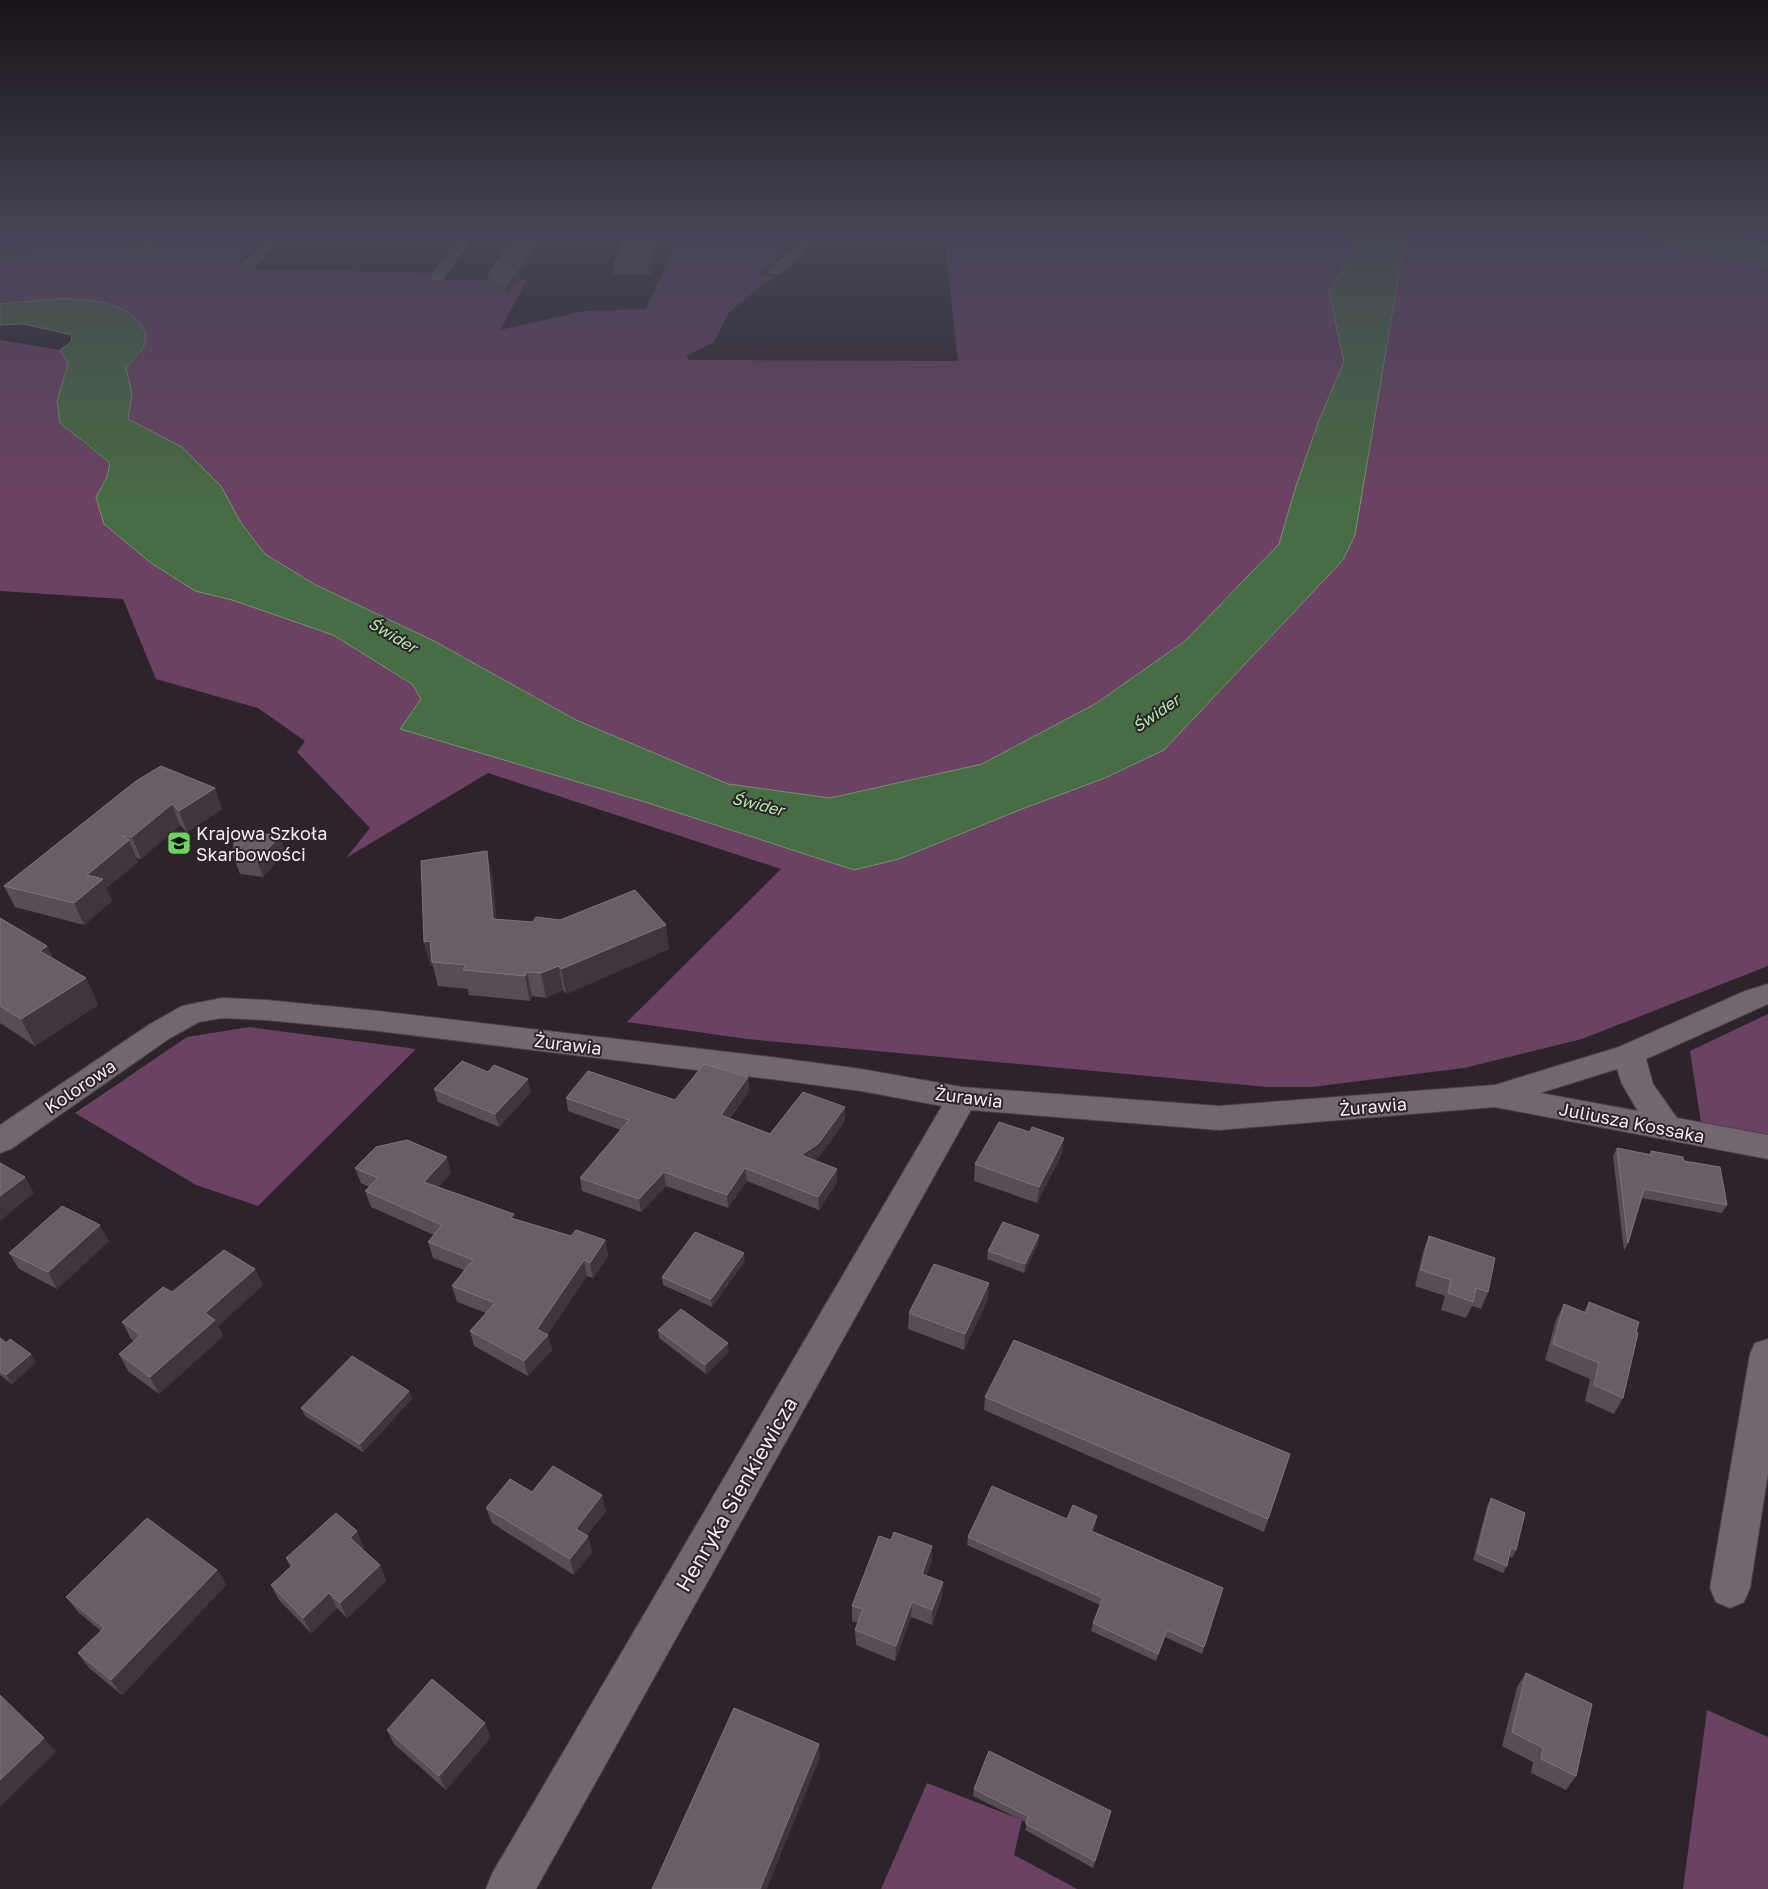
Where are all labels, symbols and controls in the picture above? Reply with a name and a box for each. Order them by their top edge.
water label: Świder [365,613,423,659]
water label: Świder [1129,688,1186,736]
water label: Świder [730,788,789,821]
place label: Krajowa Szkoła Skarbowości [196,822,327,865]
school or university icon: Krajowa Szkoła Skarbowości [166,830,192,856]
street label: Żurawia [533,1029,603,1059]
street label: Kolorowa [40,1054,120,1118]
street label: Żurawia [934,1082,1004,1112]
street label: Żurawia [1338,1092,1408,1120]
street label: Juliusza Kossaka [1557,1097,1707,1147]
street label: Henryka Sienkiewicza [670,1392,802,1596]

